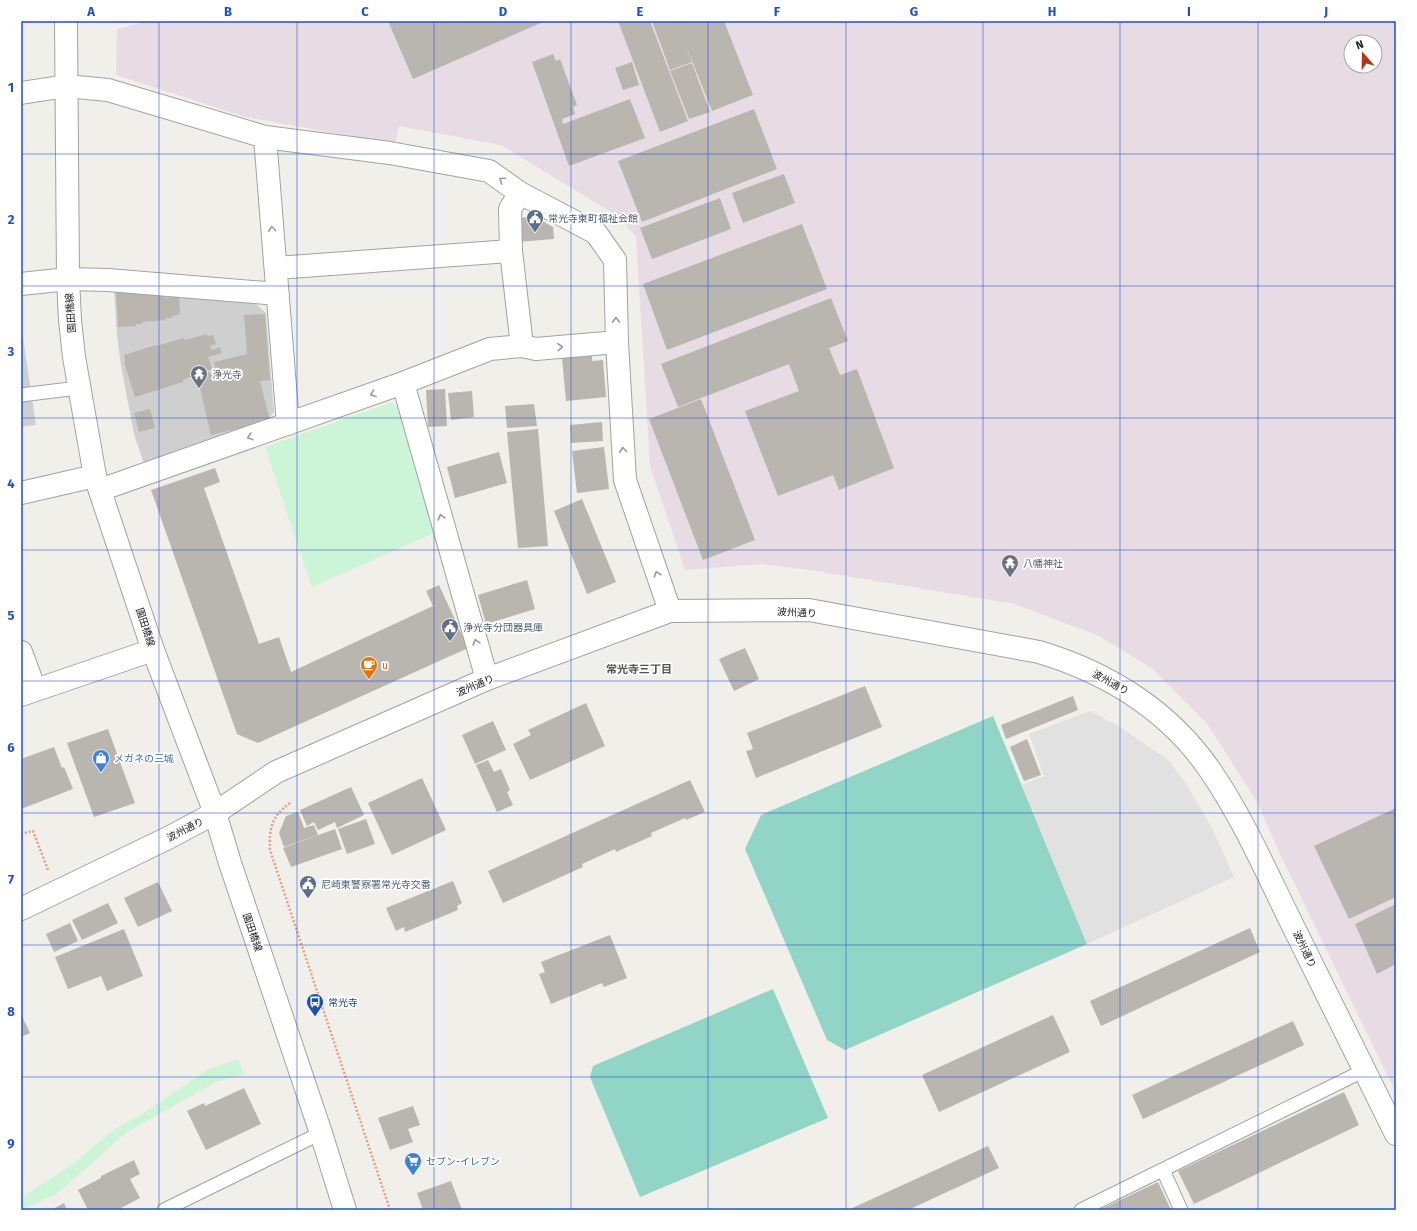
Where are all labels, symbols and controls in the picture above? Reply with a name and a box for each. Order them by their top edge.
text: A [86,4,95,19]
text: B [224,4,232,19]
text: C [361,4,369,19]
text: D [499,4,508,19]
text: E [637,4,644,19]
text: F [774,4,781,19]
text: G [910,4,918,19]
text: H [1048,4,1056,19]
text: I [1187,4,1191,19]
text: J [1323,4,1328,19]
north arrow [1343,34,1383,74]
text: N [1354,38,1365,52]
text: 1 [8,80,14,95]
one-way arrow [500,178,507,185]
public building icon: 常光寺東町福祉会館 [525,208,545,233]
text: 2 [8,212,15,227]
place label: 常光寺東町福祉会館 [548,213,638,225]
one-way arrow [268,226,277,232]
street label: 園田橋線 [64,293,78,333]
one-way arrow [612,317,620,323]
one-way arrow [557,342,563,351]
text: 3 [7,344,15,359]
temple icon: 浄光寺 [189,364,209,389]
place label: 浄光寺 [212,369,242,381]
one-way arrow [369,389,376,397]
one-way arrow [247,433,254,441]
one-way arrow [619,447,628,453]
text: 4 [7,476,15,491]
one-way arrow [437,514,446,521]
temple icon: 八幡神社 [1000,553,1020,578]
place label: 八幡神社 [1023,558,1063,570]
one-way arrow [653,571,662,578]
street label: 園田橋線 [133,606,157,648]
street label: 波州通り [777,606,817,620]
text: 5 [8,608,15,623]
public building icon: 浄光寺分団器具庫 [440,617,460,642]
place label: 浄光寺分団器具庫 [463,622,543,634]
one-way arrow [473,639,481,645]
cafe icon: u [359,655,379,680]
place label: u [382,660,388,672]
district label: 常光寺三丁目 [606,663,672,676]
street label: 波州通り [1090,668,1131,698]
street label: 波州通り [455,673,496,699]
text: 6 [7,740,15,755]
shop icon: メガネの三城 [91,748,111,773]
place label: メガネの三城 [114,753,174,765]
street label: 波州通り [165,815,206,844]
text: 7 [8,872,14,887]
public building icon: 尼崎東警察署常光寺交番 [298,874,318,899]
place label: 尼崎東警察署常光寺交番 [321,879,431,891]
street label: 園田橋線 [240,911,264,953]
street label: 波州通り [1290,929,1318,970]
bus stop icon: 常光寺 [305,992,325,1017]
place label: 常光寺 [328,997,358,1009]
text: 8 [7,1004,15,1019]
text: 9 [7,1136,15,1151]
supermarket icon: セブン-イレブン [403,1151,423,1176]
place label: セブン-イレブン [426,1156,500,1168]

